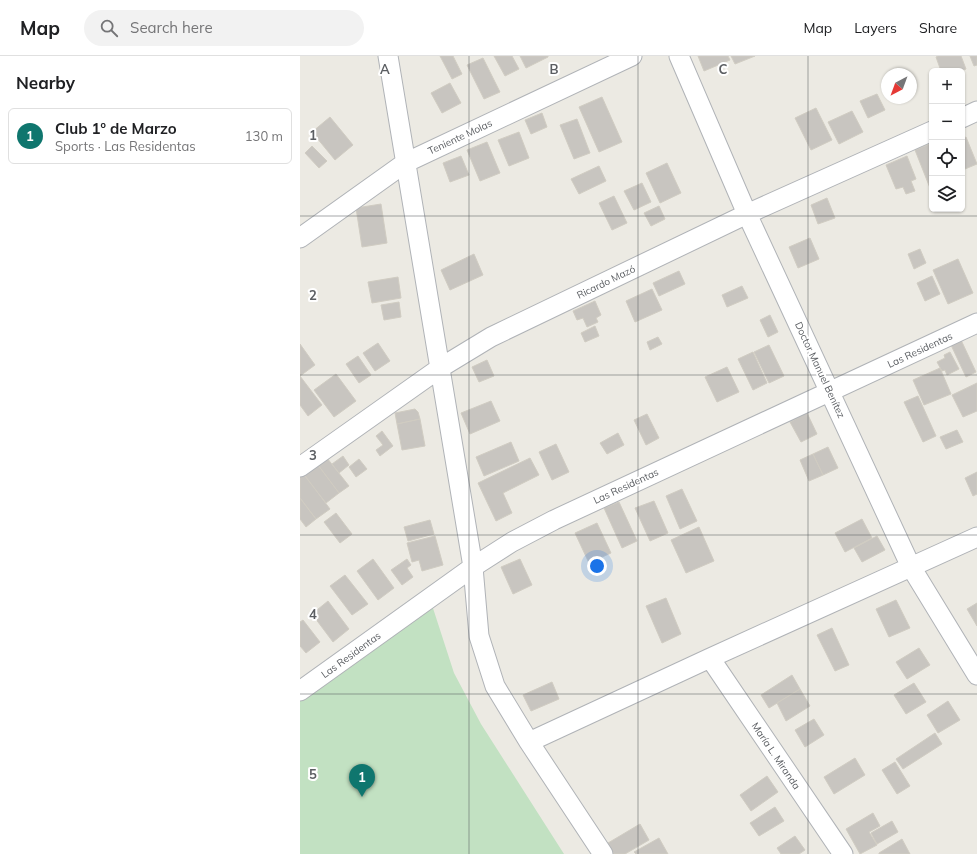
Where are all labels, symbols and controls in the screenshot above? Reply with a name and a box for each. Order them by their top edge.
search box [84,10,364,46]
text: Map [20,16,60,40]
icon: search [98,17,120,39]
text: Search here [130,18,213,37]
text: Map [803,19,832,37]
text: Layers [854,19,897,37]
text: Share [919,19,957,37]
text: A [380,61,390,77]
text: B [550,61,559,77]
text: C [719,61,728,77]
north arrow [881,68,917,104]
map controls [929,68,965,212]
button: + [929,68,965,104]
text: Nearby [16,72,75,93]
button: − [929,104,965,140]
street label: Teniente Molas [426,116,494,158]
text: Club 1º de Marzo [55,119,177,138]
text: 1 [309,127,317,143]
text: 1 [26,128,34,144]
text: 130 m [245,128,283,144]
text: Sports · Las Residentas [55,138,196,154]
button: locate [929,140,965,176]
button: layers [929,176,965,212]
street label: Ricardo Mazó [575,262,638,302]
text: 2 [309,287,317,303]
street label: Doctor Manuel Benítez [792,320,848,420]
street label: Las Residentas [885,329,955,371]
text: 3 [309,447,317,463]
street label: Las Residentas [591,465,661,507]
your location [587,556,607,576]
text: 4 [309,606,317,622]
street label: Las Residentas [319,629,383,681]
street label: María L. Miranda [749,720,803,792]
pin: 1 [349,764,375,797]
text: 5 [309,766,317,782]

